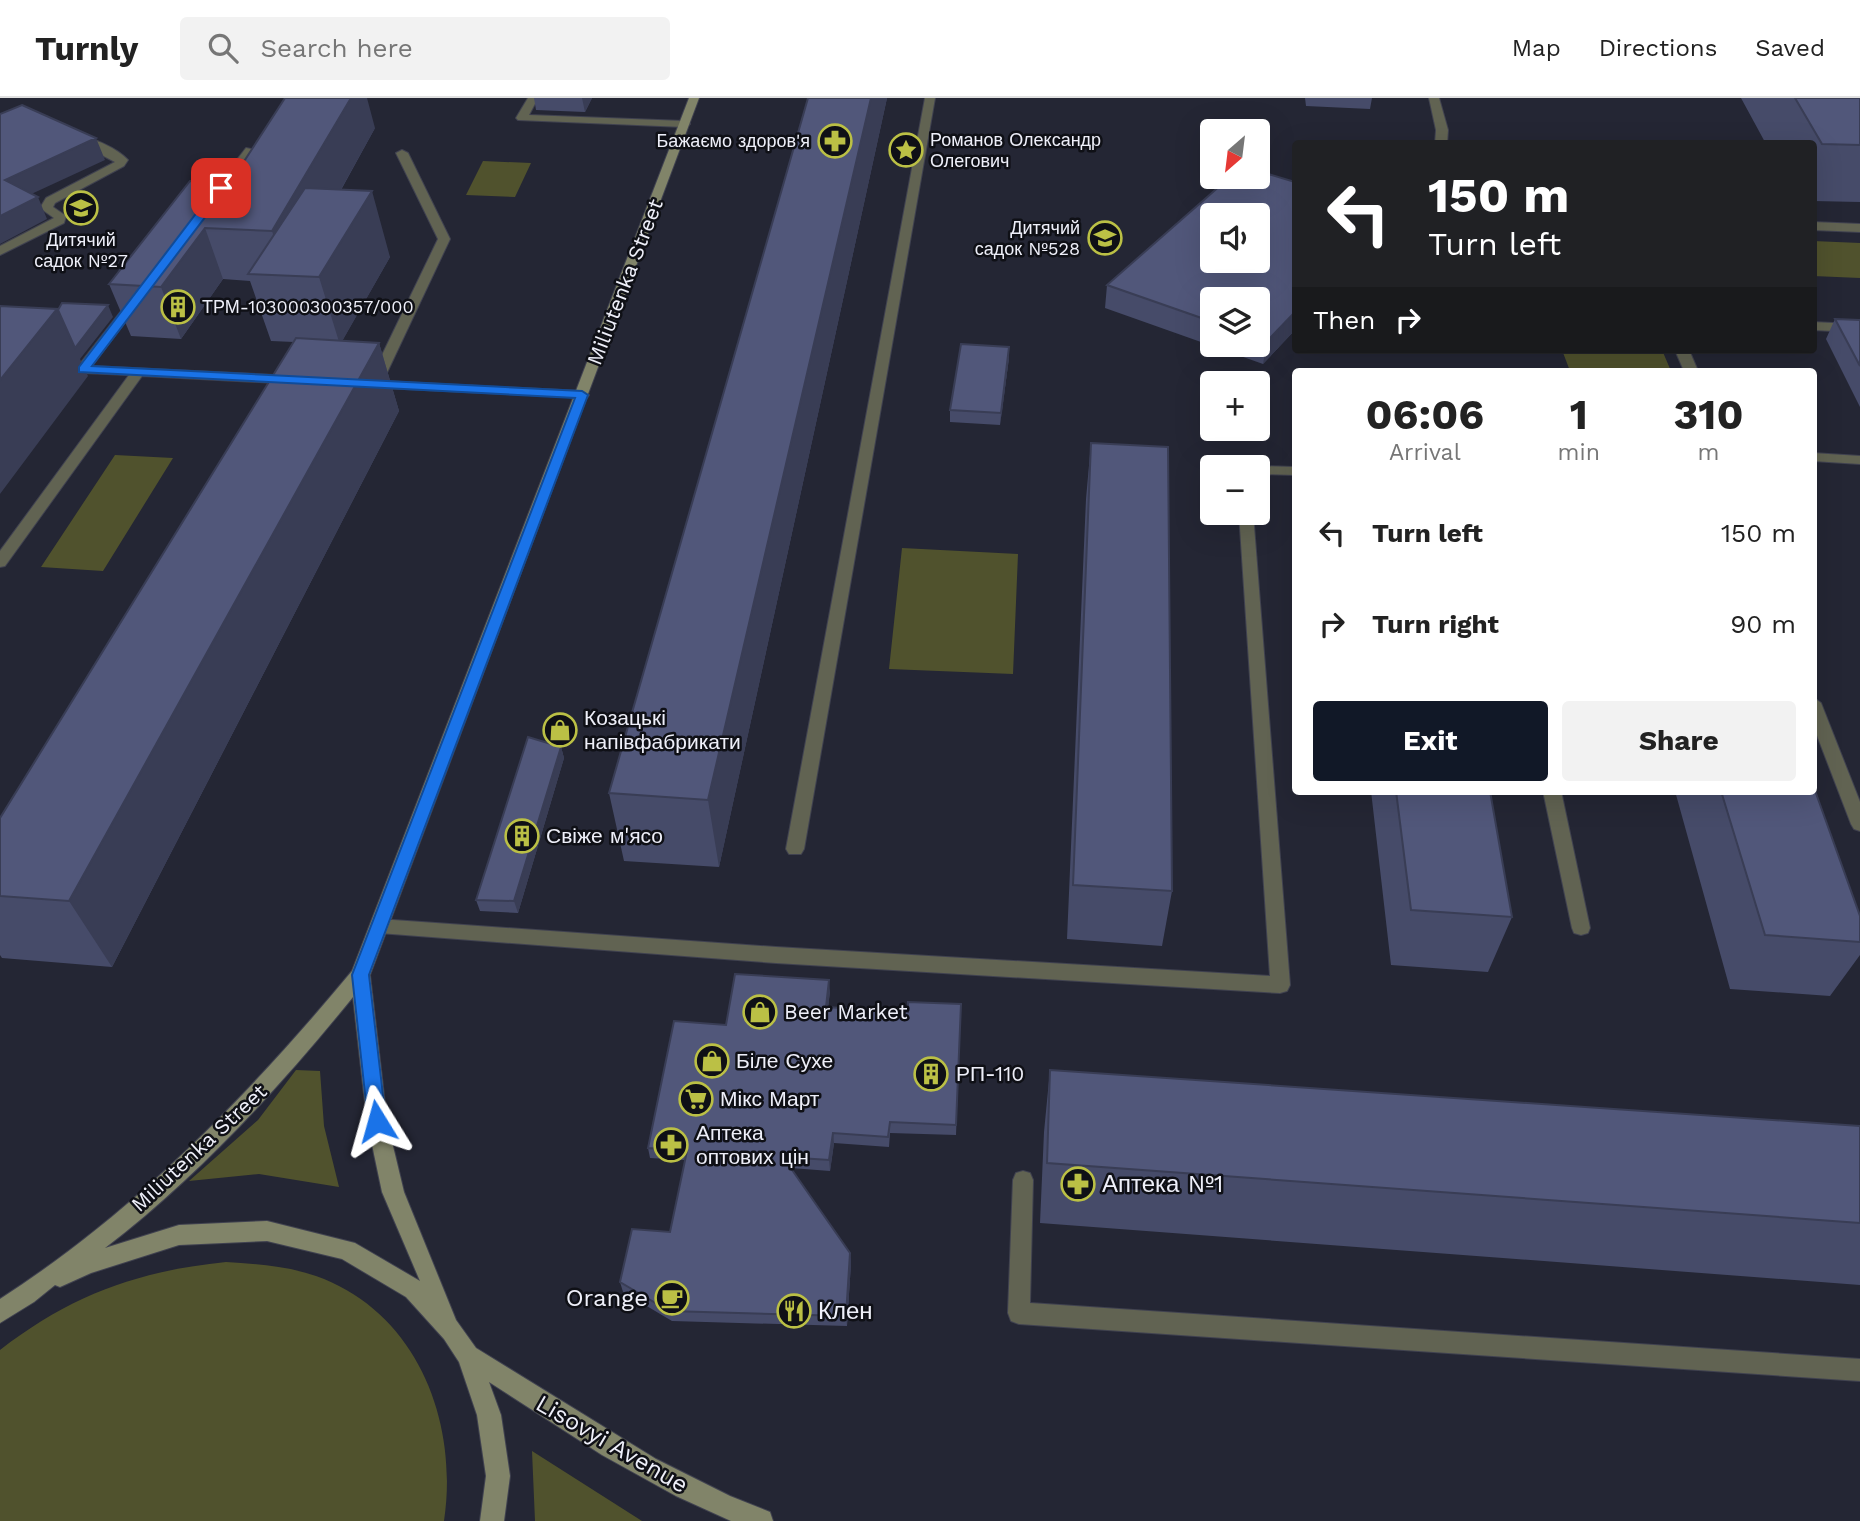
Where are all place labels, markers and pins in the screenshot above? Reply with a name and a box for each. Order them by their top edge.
pharmacy icon: Бажаємо здоров'я [816,122,854,160]
place label: Романов Олександр Олегович [930,129,1101,171]
place label: Бажаємо здоров'я [657,130,810,151]
place icon: Романов Олександр Олегович [887,131,925,169]
pin [191,158,251,218]
school or university icon: Дитячий садок №27 [62,189,100,227]
place label: Дитячий садок №528 [975,217,1080,259]
school or university icon: Дитячий садок №528 [1086,219,1124,257]
place label: Дитячий садок №27 [34,229,128,271]
building icon: ТРМ-103000300357/000 [159,288,197,326]
place label: ТРМ-103000300357/000 [202,296,414,317]
place label: Козацькі напівфабрикати [584,705,741,754]
shop icon: Козацькі напівфабрикати [541,711,579,749]
building icon: Свіже м'ясо [503,817,541,855]
place label: Свіже м'ясо [546,823,663,848]
shop icon: Beer Market [741,993,779,1031]
place label: Beer Market [784,999,908,1024]
shop icon: Біле Сухе [693,1042,731,1080]
place label: Біле Сухе [736,1048,833,1073]
building icon: РП-110 [912,1055,950,1093]
place label: РП-110 [956,1061,1024,1086]
supermarket icon: Мікс Март [677,1080,715,1118]
place label: Мікс Март [720,1086,820,1111]
place label: Аптека оптових цін [696,1120,809,1169]
pharmacy icon: Аптека оптових цін [652,1126,690,1164]
pharmacy icon: Аптека №1 [1059,1165,1097,1203]
place label: Аптека №1 [1102,1170,1223,1198]
cafe icon: Orange [653,1279,691,1317]
place label: Orange [566,1284,648,1312]
restaurant icon: Клен [775,1292,813,1330]
place label: Клен [818,1297,873,1325]

